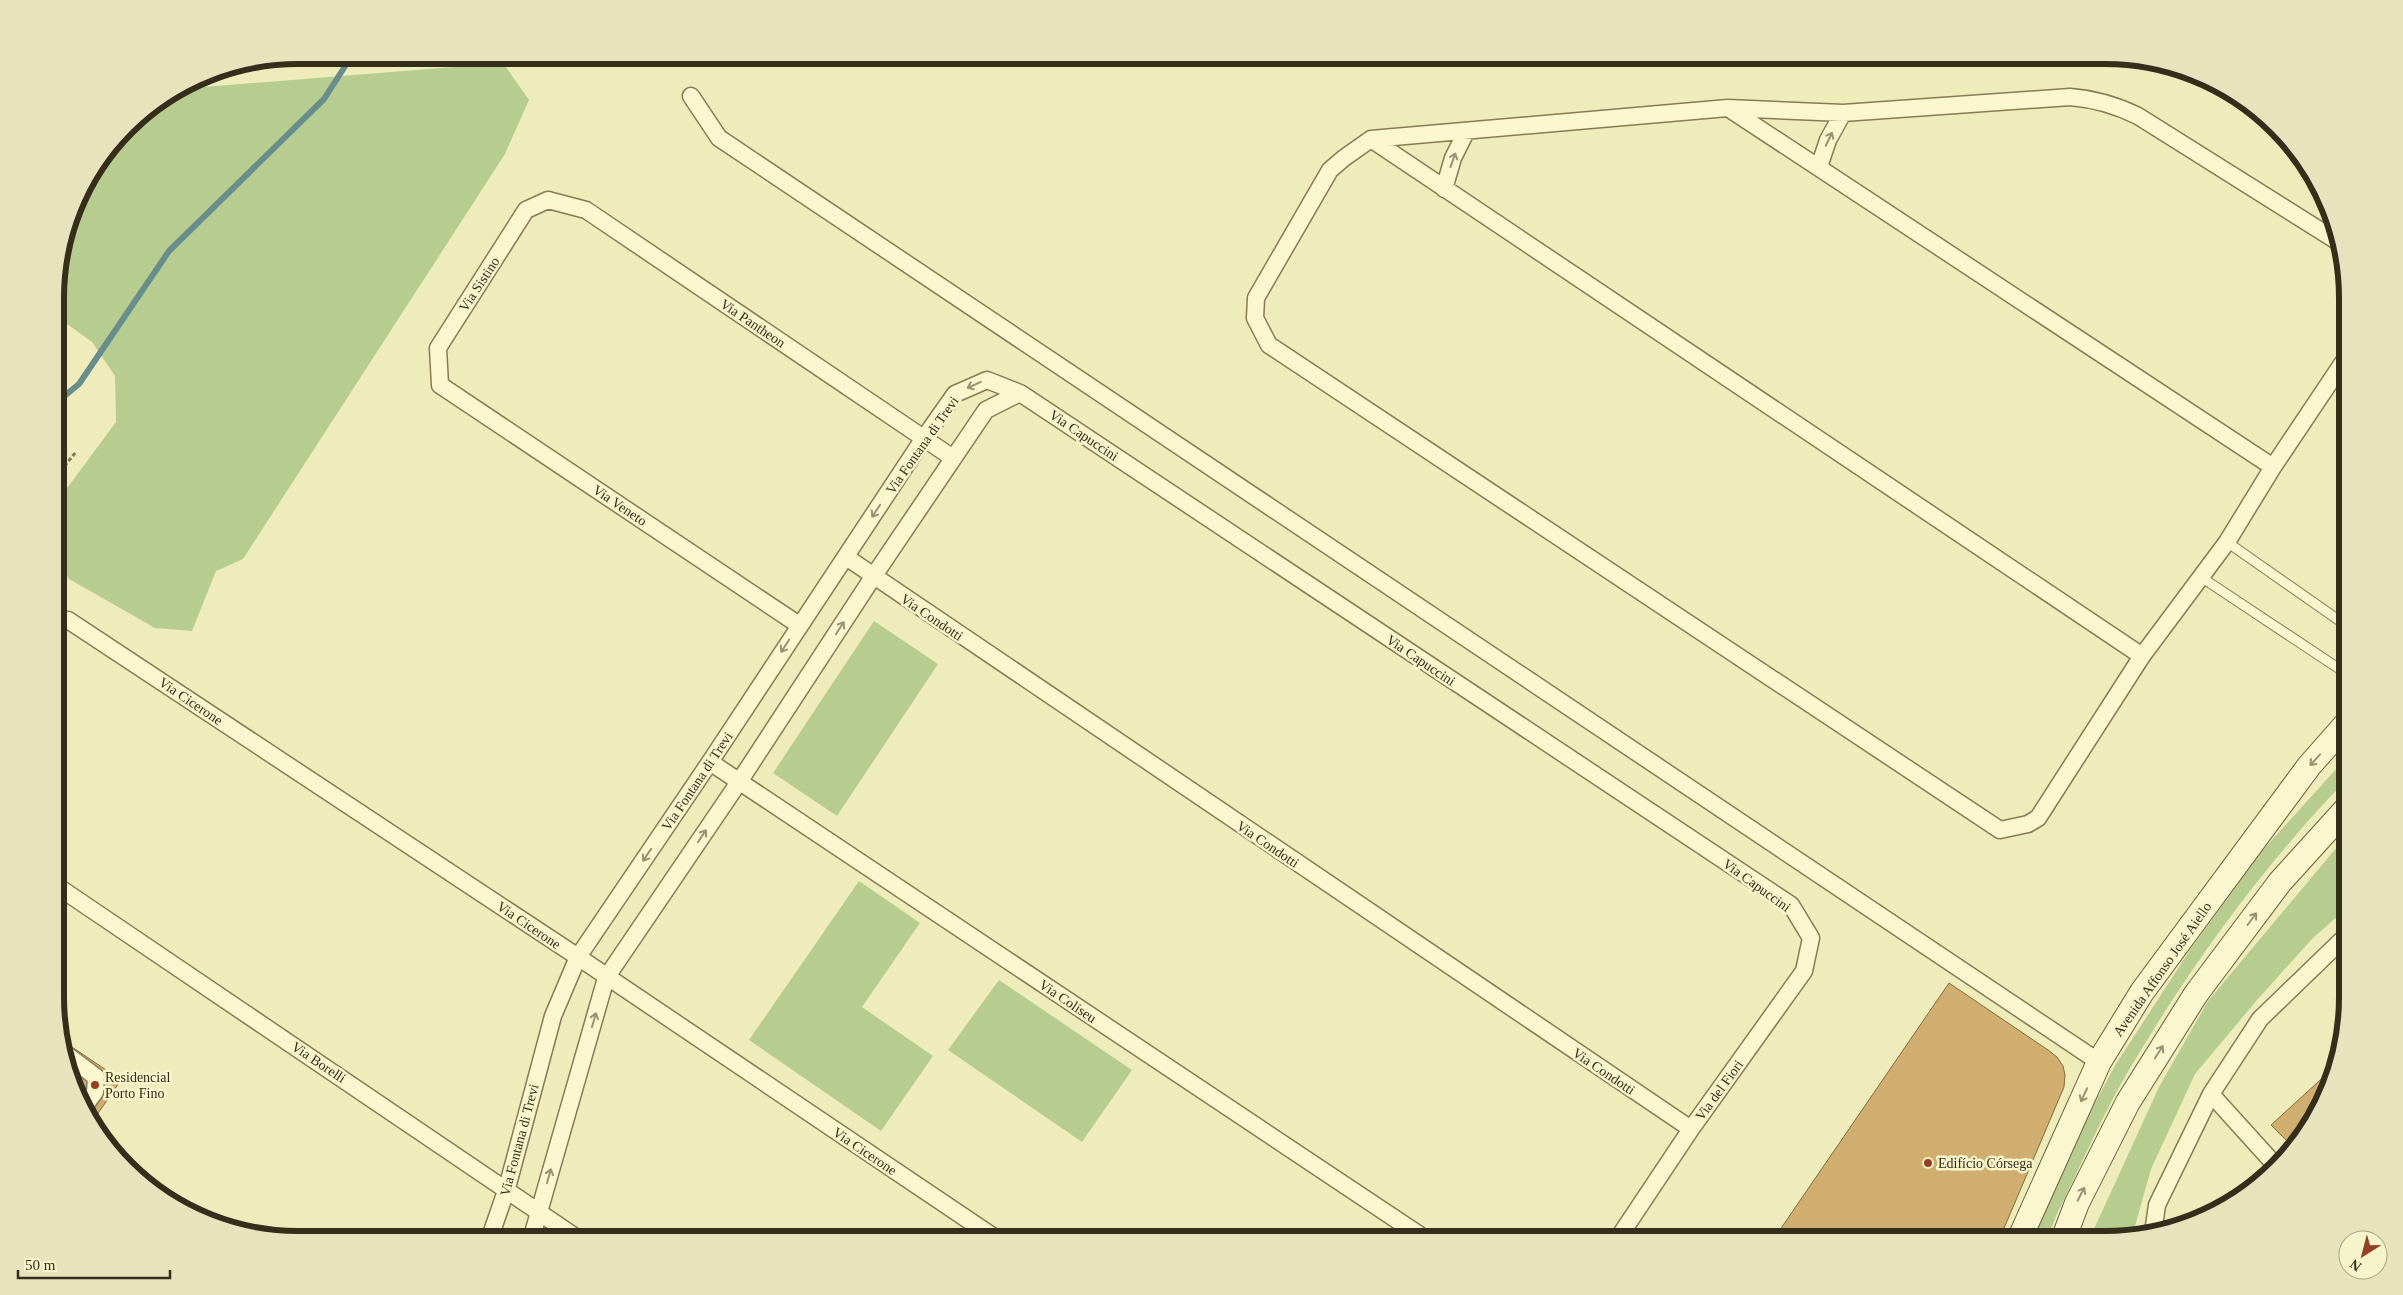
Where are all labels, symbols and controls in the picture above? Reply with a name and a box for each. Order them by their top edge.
one-way arrow [1825,132,1835,147]
one-way arrow [1449,153,1458,168]
street label: Via Sistino [456,254,503,314]
street label: Via Pantheon [717,296,788,351]
one-way arrow [967,381,982,391]
street label: Via Fontana di Trevi [883,394,962,497]
street label: Via Capuccini [1047,407,1121,464]
street label: Via Veneto [590,482,649,529]
one-way arrow [871,504,881,518]
street label: Via Condotti [898,591,966,644]
one-way arrow [835,621,845,635]
street label: Via Capuccini [1384,632,1458,689]
one-way arrow [780,639,790,653]
street label: Via Cicerone [156,675,225,728]
street label: Via Fontana di Trevi [659,729,736,833]
one-way arrow [2309,753,2321,766]
street label: Via Condotti [1234,818,1302,871]
one-way arrow [697,830,707,844]
one-way arrow [642,847,652,861]
street label: Via Capuccini [1720,856,1793,915]
street label: Via Cicerone [494,899,563,952]
street label: Avenida Affonso José Aiello [2110,899,2214,1039]
one-way arrow [2247,912,2257,926]
street label: Via Coliseu [1036,977,1099,1026]
one-way arrow [589,1013,599,1029]
street label: Via Borelli [289,1039,349,1086]
street label: Via Condotti [1570,1045,1638,1098]
one-way arrow [2154,1045,2164,1059]
street label: Via del Fiori [1693,1057,1746,1123]
place label: Residencial Porto Fino [105,1070,170,1101]
marker: Residencial Porto Fino [89,1079,101,1091]
street label: Via Fontana di Trevi [497,1082,542,1198]
one-way arrow [2079,1087,2089,1102]
street label: Via Cicerone [830,1125,899,1178]
place label: Edifício Córsega [1938,1156,2033,1171]
marker: Edifício Córsega [1922,1157,1934,1169]
one-way arrow [544,1169,554,1185]
one-way arrow [2076,1187,2086,1202]
north arrow [2338,1230,2388,1280]
scale bar [18,1248,170,1280]
text: N [2347,1256,2364,1274]
text: 50 m [25,1257,56,1273]

